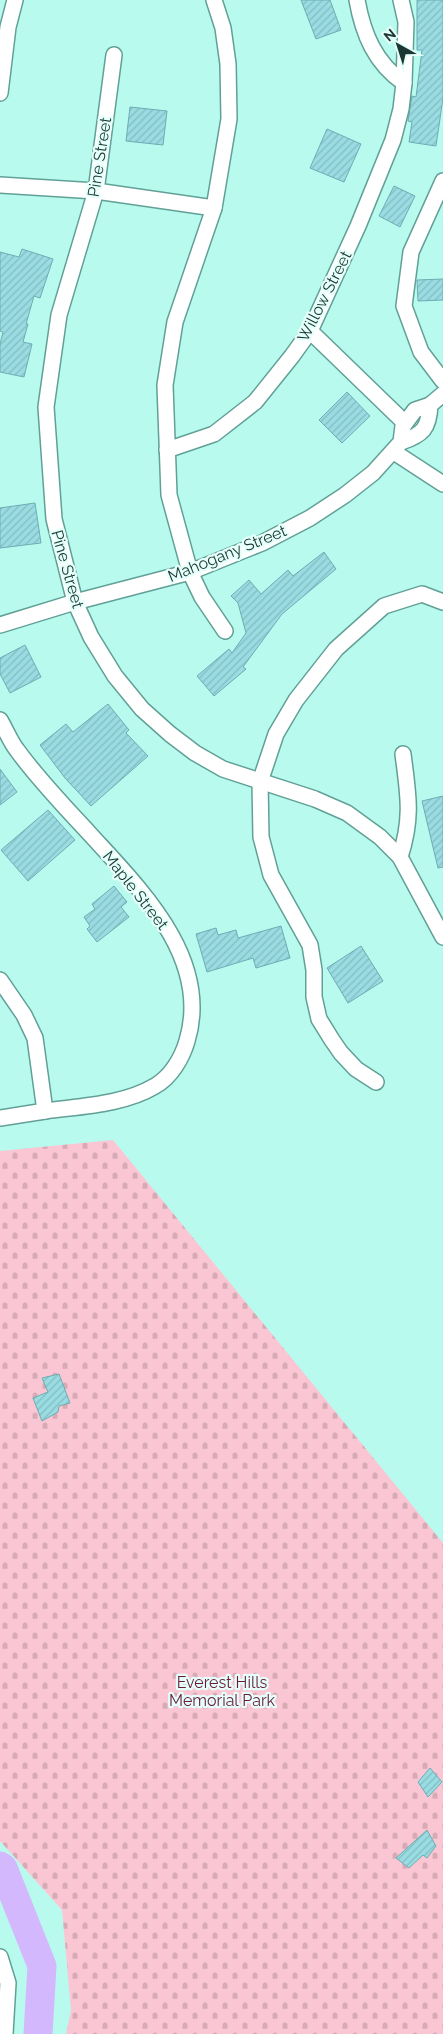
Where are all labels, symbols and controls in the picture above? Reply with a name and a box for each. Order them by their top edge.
north arrow [373,20,423,70]
text: N [381,25,399,44]
street label: Pine Street [84,115,115,198]
street label: Willow Street [293,247,356,345]
street label: Mahogany Street [165,521,290,586]
street label: Pine Street [47,528,88,611]
street label: Maple Street [99,847,173,934]
park label: Everest Hills Memorial Park [169,1673,275,1710]

